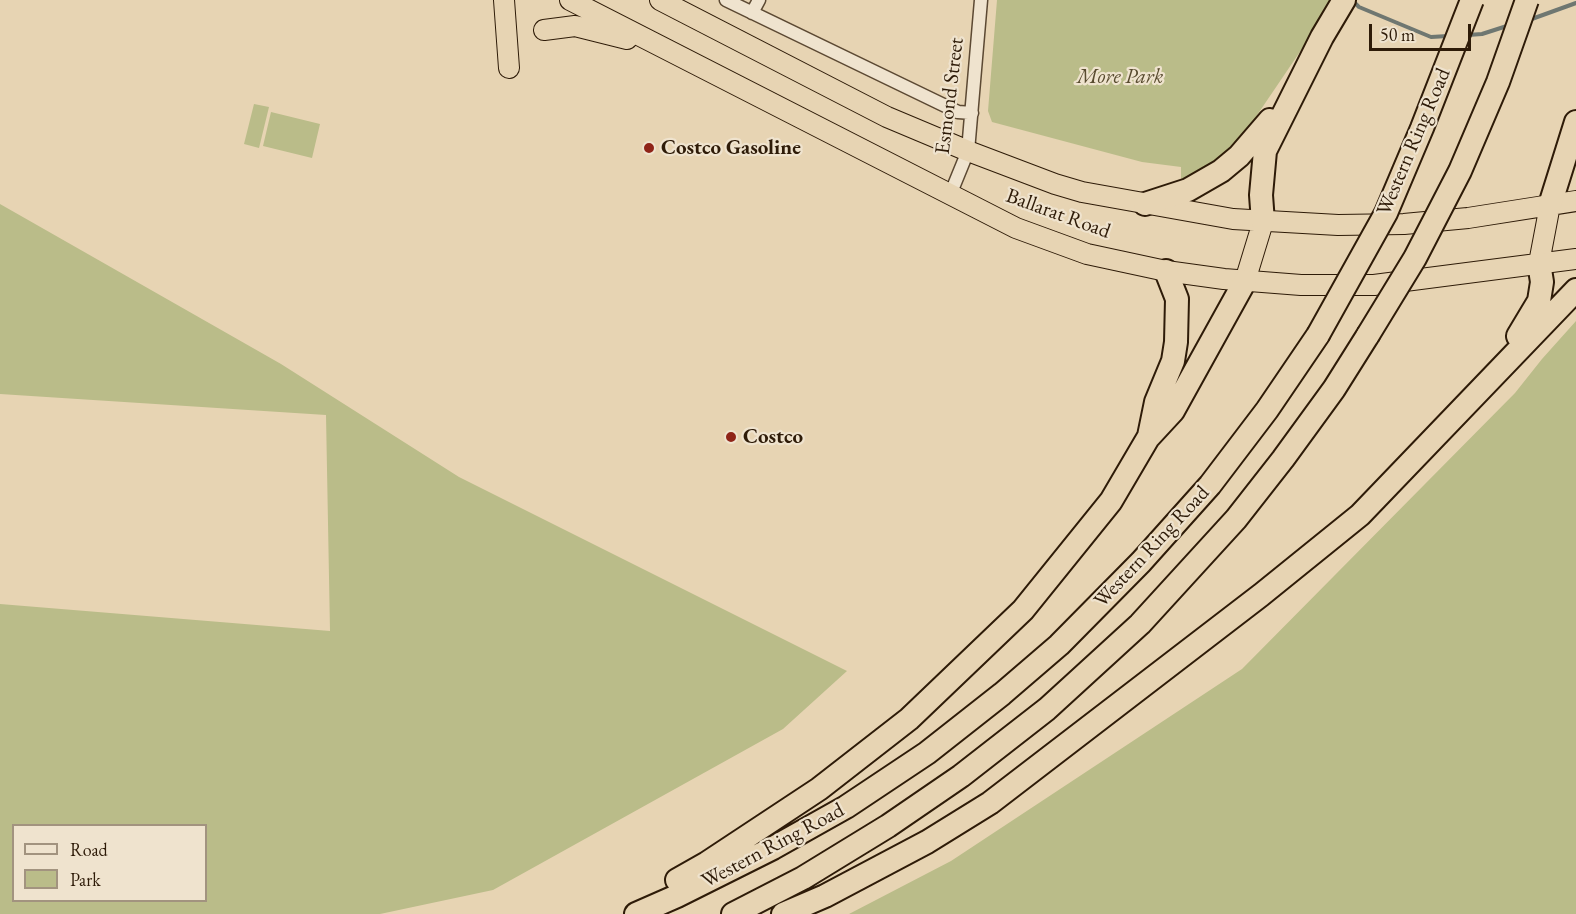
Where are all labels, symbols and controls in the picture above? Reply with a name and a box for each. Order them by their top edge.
scale bar [1372,12,1474,50]
text: 50 m [1380,23,1415,46]
street label: Esmond Street [930,36,970,156]
park label: More Park [1077,64,1163,90]
street label: Western Ring Road [1372,65,1456,219]
place label: Costco Gasoline [661,135,801,161]
marker: Costco Gasoline [642,141,656,155]
street label: Ballarat Road [1002,183,1114,245]
place label: Costco [743,424,803,450]
marker: Costco [724,430,738,444]
street label: Western Ring Road [1089,481,1215,613]
street label: Western Ring Road [697,798,849,894]
legend [12,824,207,902]
text: Road [70,838,108,861]
text: Park [70,868,101,891]

